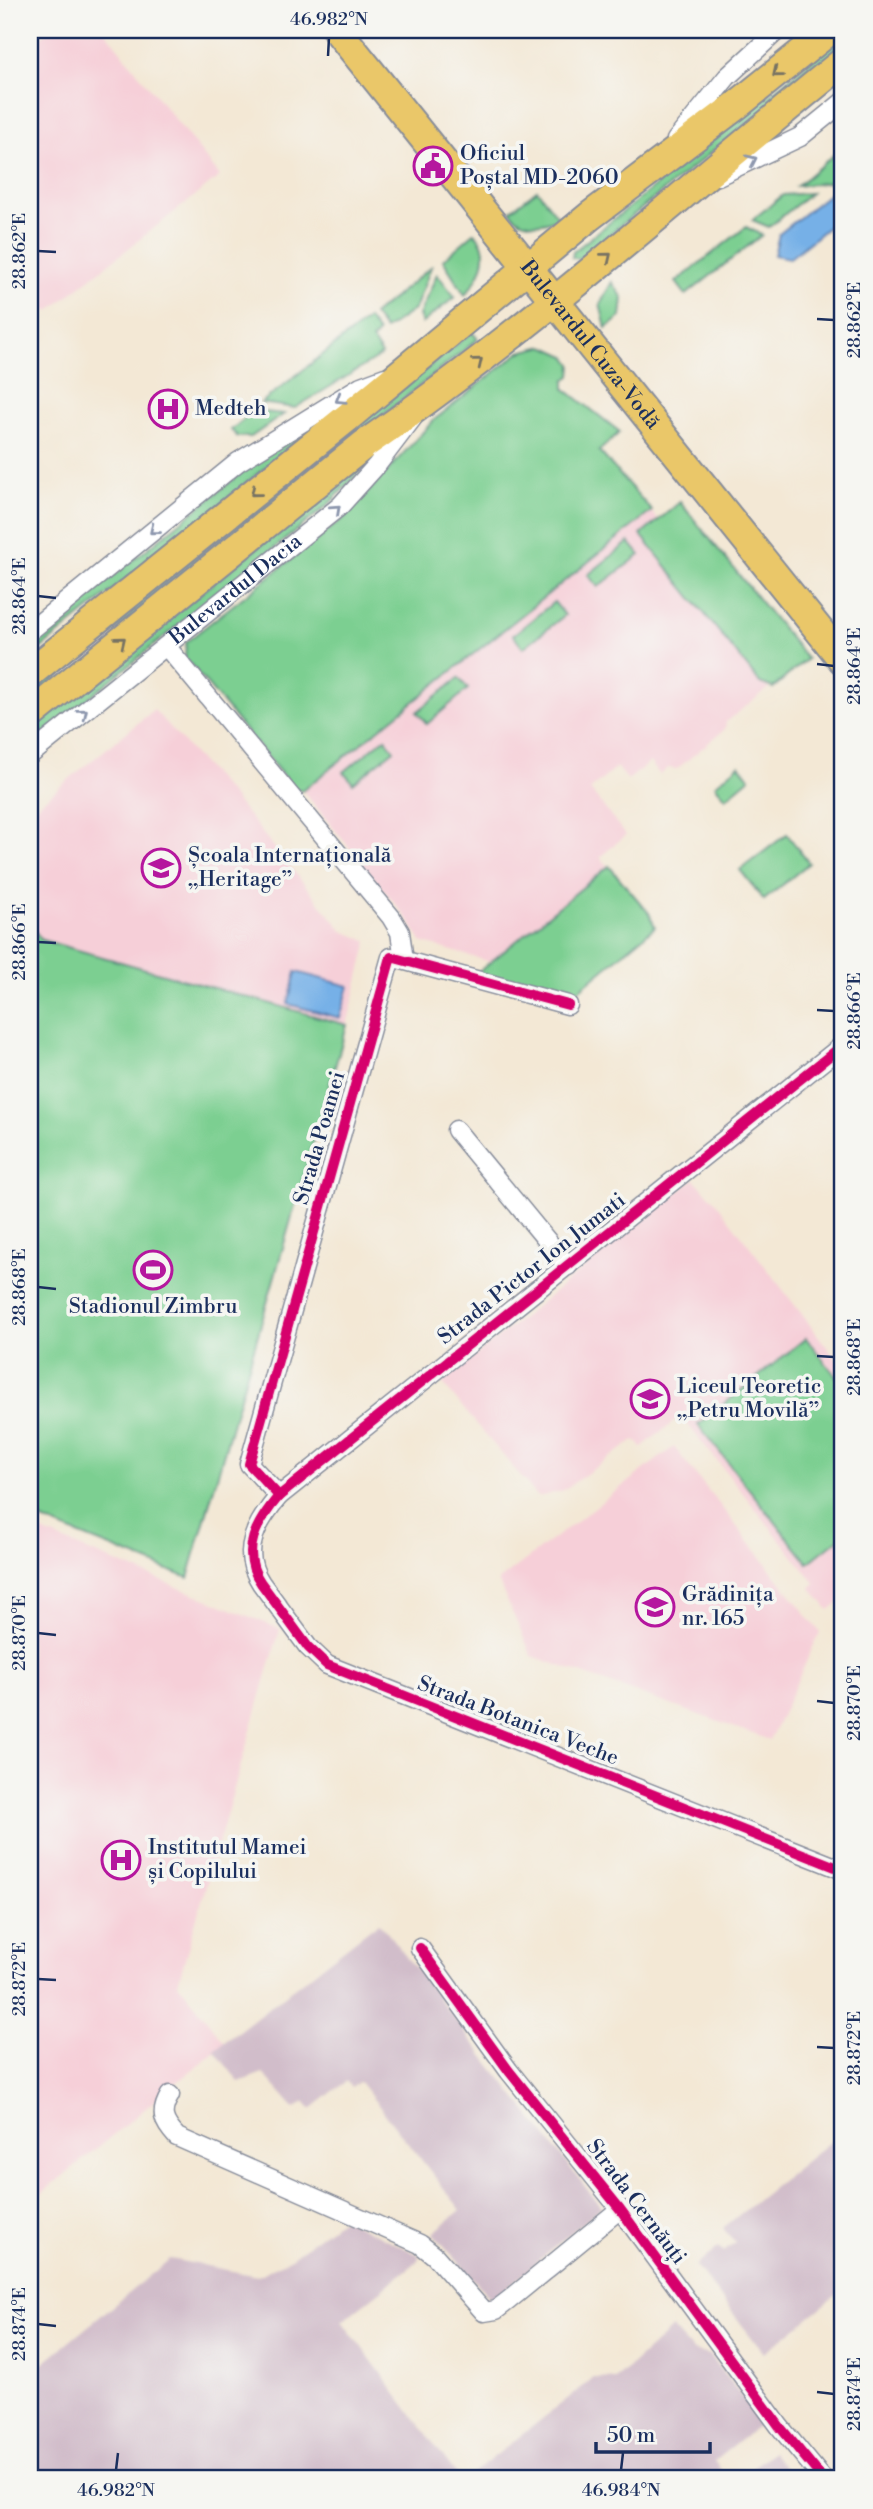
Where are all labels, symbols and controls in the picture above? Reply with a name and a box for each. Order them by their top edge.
text: 46.982°N [290,8,369,31]
one-way arrow [773,64,785,77]
place label: Oficiul Poștal MD-2060 [460,141,619,191]
public building icon: Oficiul Poștal MD-2060 [412,145,454,187]
one-way arrow [745,154,757,168]
text: 28.862°E [8,213,31,289]
one-way arrow [599,252,611,265]
street label: Bulevardul Cuza-Vodă [514,254,666,435]
text: 28.862°E [843,282,866,358]
one-way arrow [470,357,482,370]
hospital icon: Medteh [147,388,189,430]
one-way arrow [334,391,347,404]
place label: Medteh [195,396,267,422]
one-way arrow [250,484,262,497]
one-way arrow [328,504,341,517]
one-way arrow [149,522,162,534]
street label: Bulevardul Dacia [163,528,308,651]
text: 28.864°E [8,557,31,635]
text: 28.864°E [843,627,866,705]
one-way arrow [113,637,126,649]
one-way arrow [75,708,88,721]
place label: Școala Internațională „Heritage” [188,843,392,893]
school or university icon: Școala Internațională „Heritage” [140,847,182,889]
text: 28.866°E [8,903,31,981]
text: 28.866°E [843,972,866,1050]
street label: Strada Poamei [289,1068,351,1208]
street label: Strada Pictor Ion Jumati [433,1188,631,1350]
text: 28.868°E [8,1248,31,1326]
sports icon: Stadionul Zimbru [132,1249,174,1291]
place label: Stadionul Zimbru [69,1294,237,1320]
text: 28.868°E [843,1318,866,1396]
place label: Liceul Teoretic „Petru Movilă” [677,1374,821,1424]
school or university icon: Liceul Teoretic „Petru Movilă” [629,1378,671,1420]
place label: Grădinița nr. 165 [682,1582,774,1632]
school or university icon: Grădinița nr. 165 [634,1586,676,1628]
text: 28.870°E [8,1595,31,1671]
text: 28.870°E [843,1665,866,1741]
street label: Strada Botanica Veche [414,1671,622,1771]
place label: Institutul Mamei și Copilului [148,1835,306,1885]
hospital icon: Institutul Mamei și Copilului [100,1839,142,1881]
text: 28.872°E [8,1942,31,2016]
text: 28.872°E [843,2011,866,2085]
street label: Strada Cernăuți [581,2134,692,2270]
text: 28.874°E [8,2287,31,2361]
text: 28.874°E [843,2357,866,2431]
scale bar [596,2411,710,2455]
text: 50 m [607,2423,655,2449]
text: 46.982°N [77,2479,156,2502]
text: 46.984°N [582,2479,661,2502]

